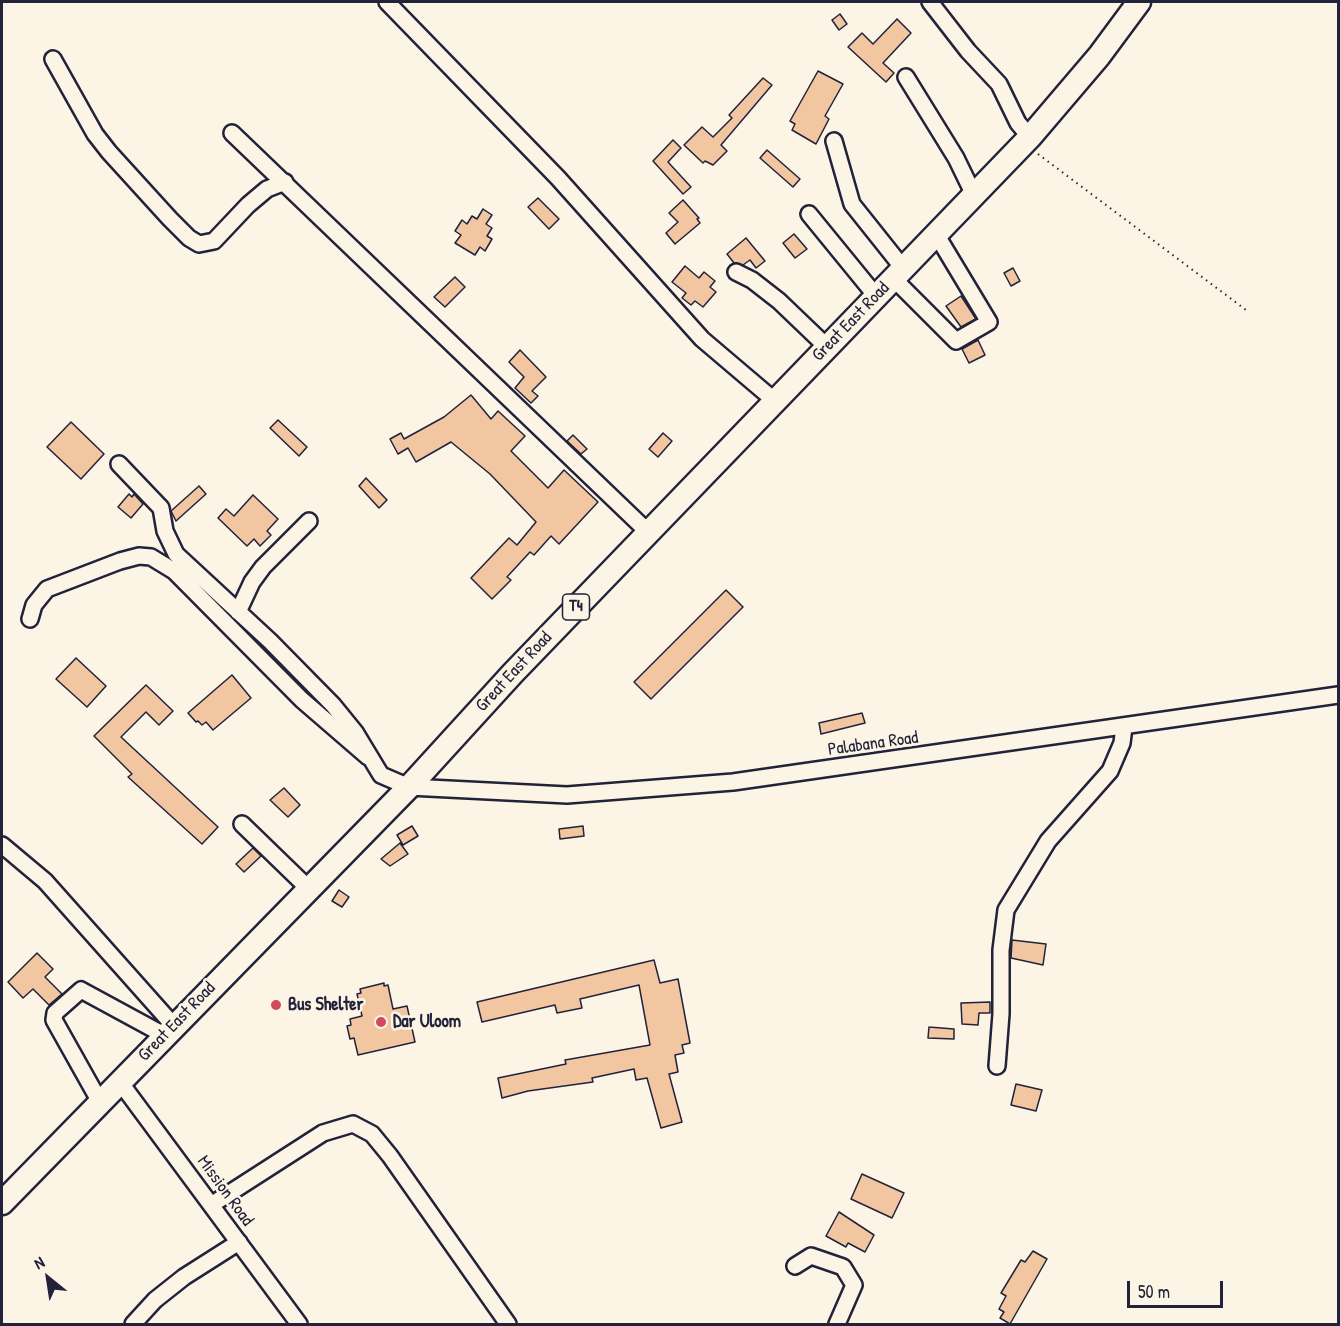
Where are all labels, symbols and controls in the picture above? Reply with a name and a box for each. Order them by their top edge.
street label: Great East Road [808,278,894,366]
road number: T4 [562,594,590,620]
street label: Great East Road [471,627,557,717]
street label: Palabana Road [827,727,919,761]
street label: Great East Road [134,978,220,1066]
place label: Bus Shelter [288,994,363,1016]
marker: Bus Shelter [269,998,283,1012]
place label: Dar Uloom [393,1011,461,1033]
marker: Dar Uloom [374,1015,388,1029]
street label: Mission Road [192,1152,258,1230]
north arrow [18,1248,78,1308]
text: N [30,1251,48,1274]
scale bar [1130,1269,1226,1307]
text: 50 m [1138,1279,1170,1304]

